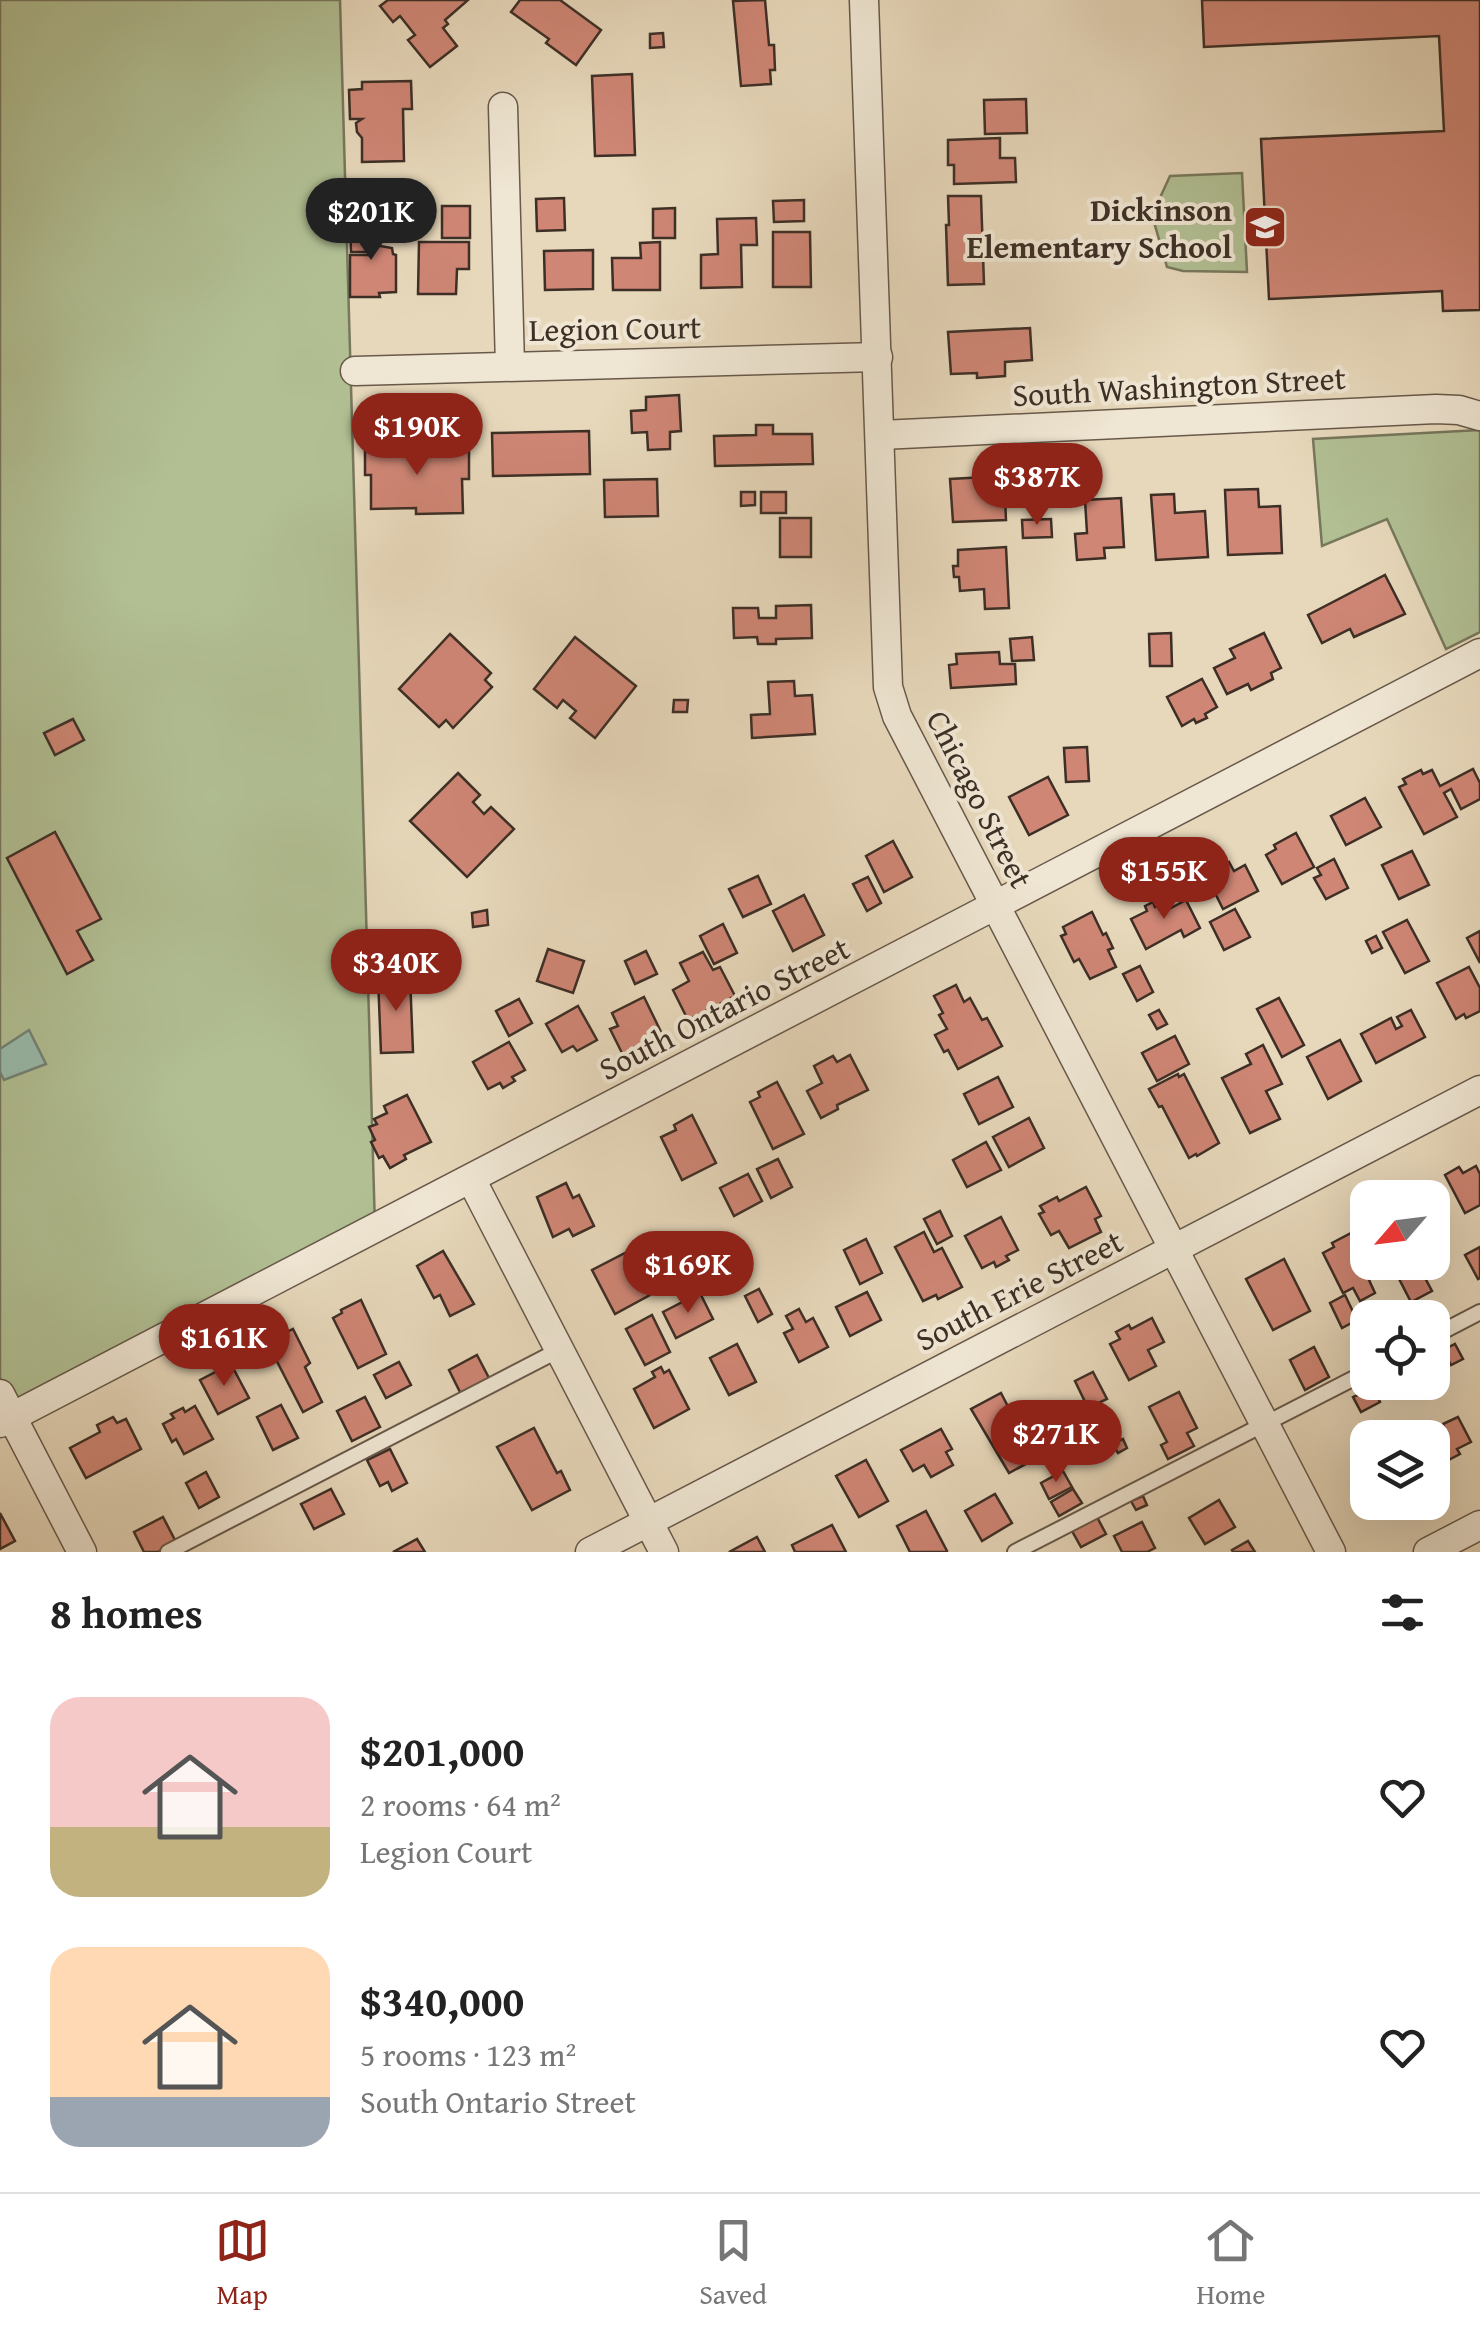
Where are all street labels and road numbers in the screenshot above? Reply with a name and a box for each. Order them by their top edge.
street label: Legion Court [528,303,702,353]
street label: South Washington Street [1011,354,1347,418]
street label: Chicago Street [915,702,1045,896]
street label: South Ontario Street [590,924,858,1092]
street label: South Erie Street [907,1218,1131,1362]

